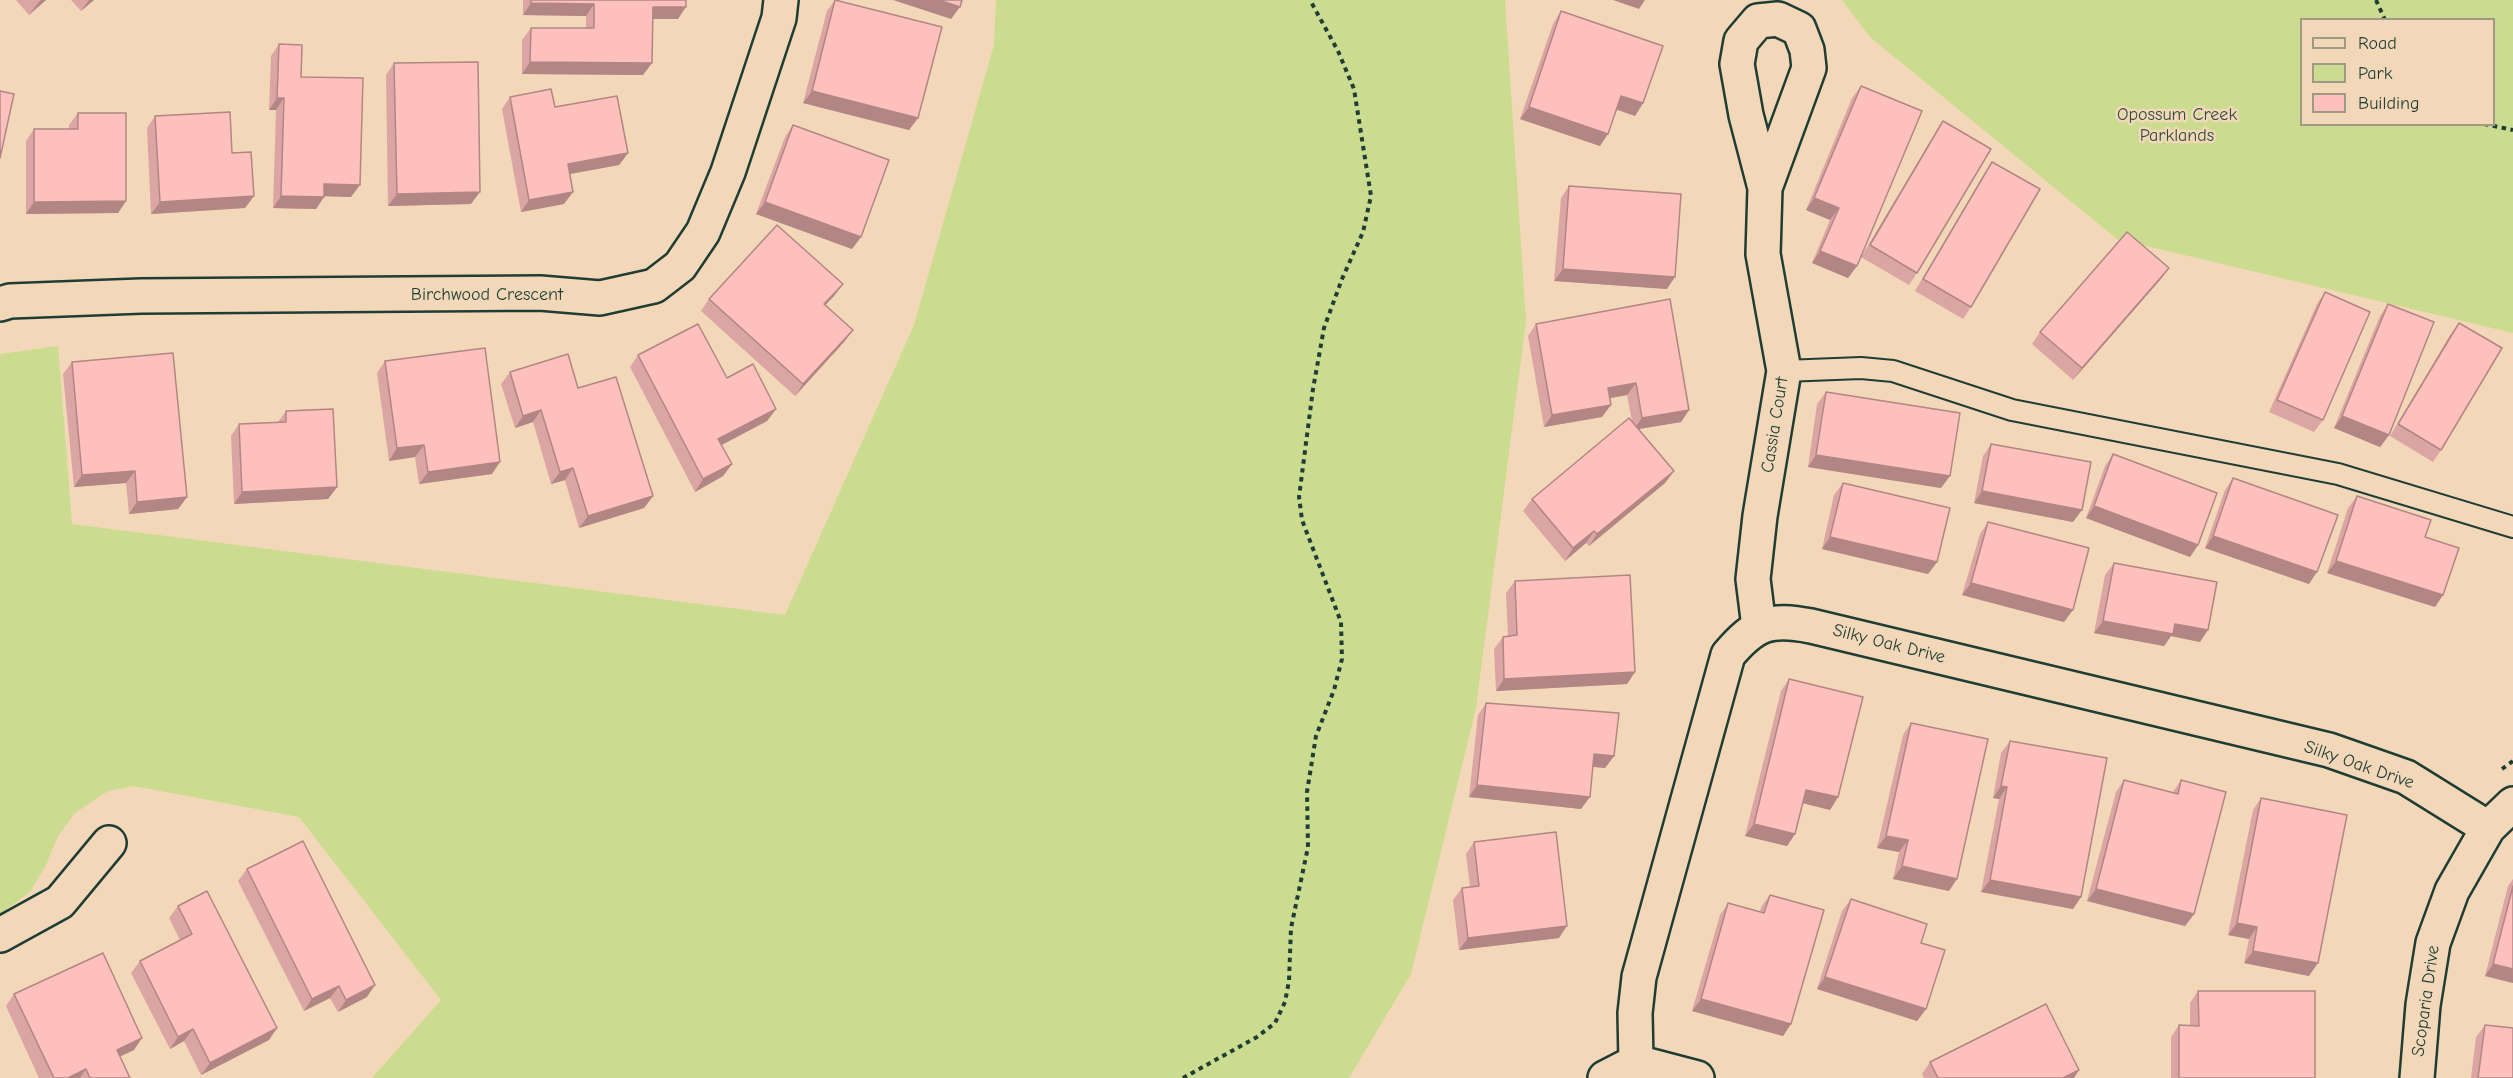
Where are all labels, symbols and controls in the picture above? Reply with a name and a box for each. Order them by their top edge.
legend [2300,18,2495,126]
text: Road [2358,33,2397,54]
text: Park [2358,63,2392,84]
text: Building [2358,93,2420,114]
park label: Opossum Creek Parklands [2117,104,2237,146]
street label: Birchwood Crescent [411,284,563,306]
street label: Cassia Court [1757,376,1793,474]
street label: Silky Oak Drive [1831,620,1947,668]
street label: Silky Oak Drive [2301,736,2417,794]
street label: Scoparia Drive [2407,944,2445,1058]

